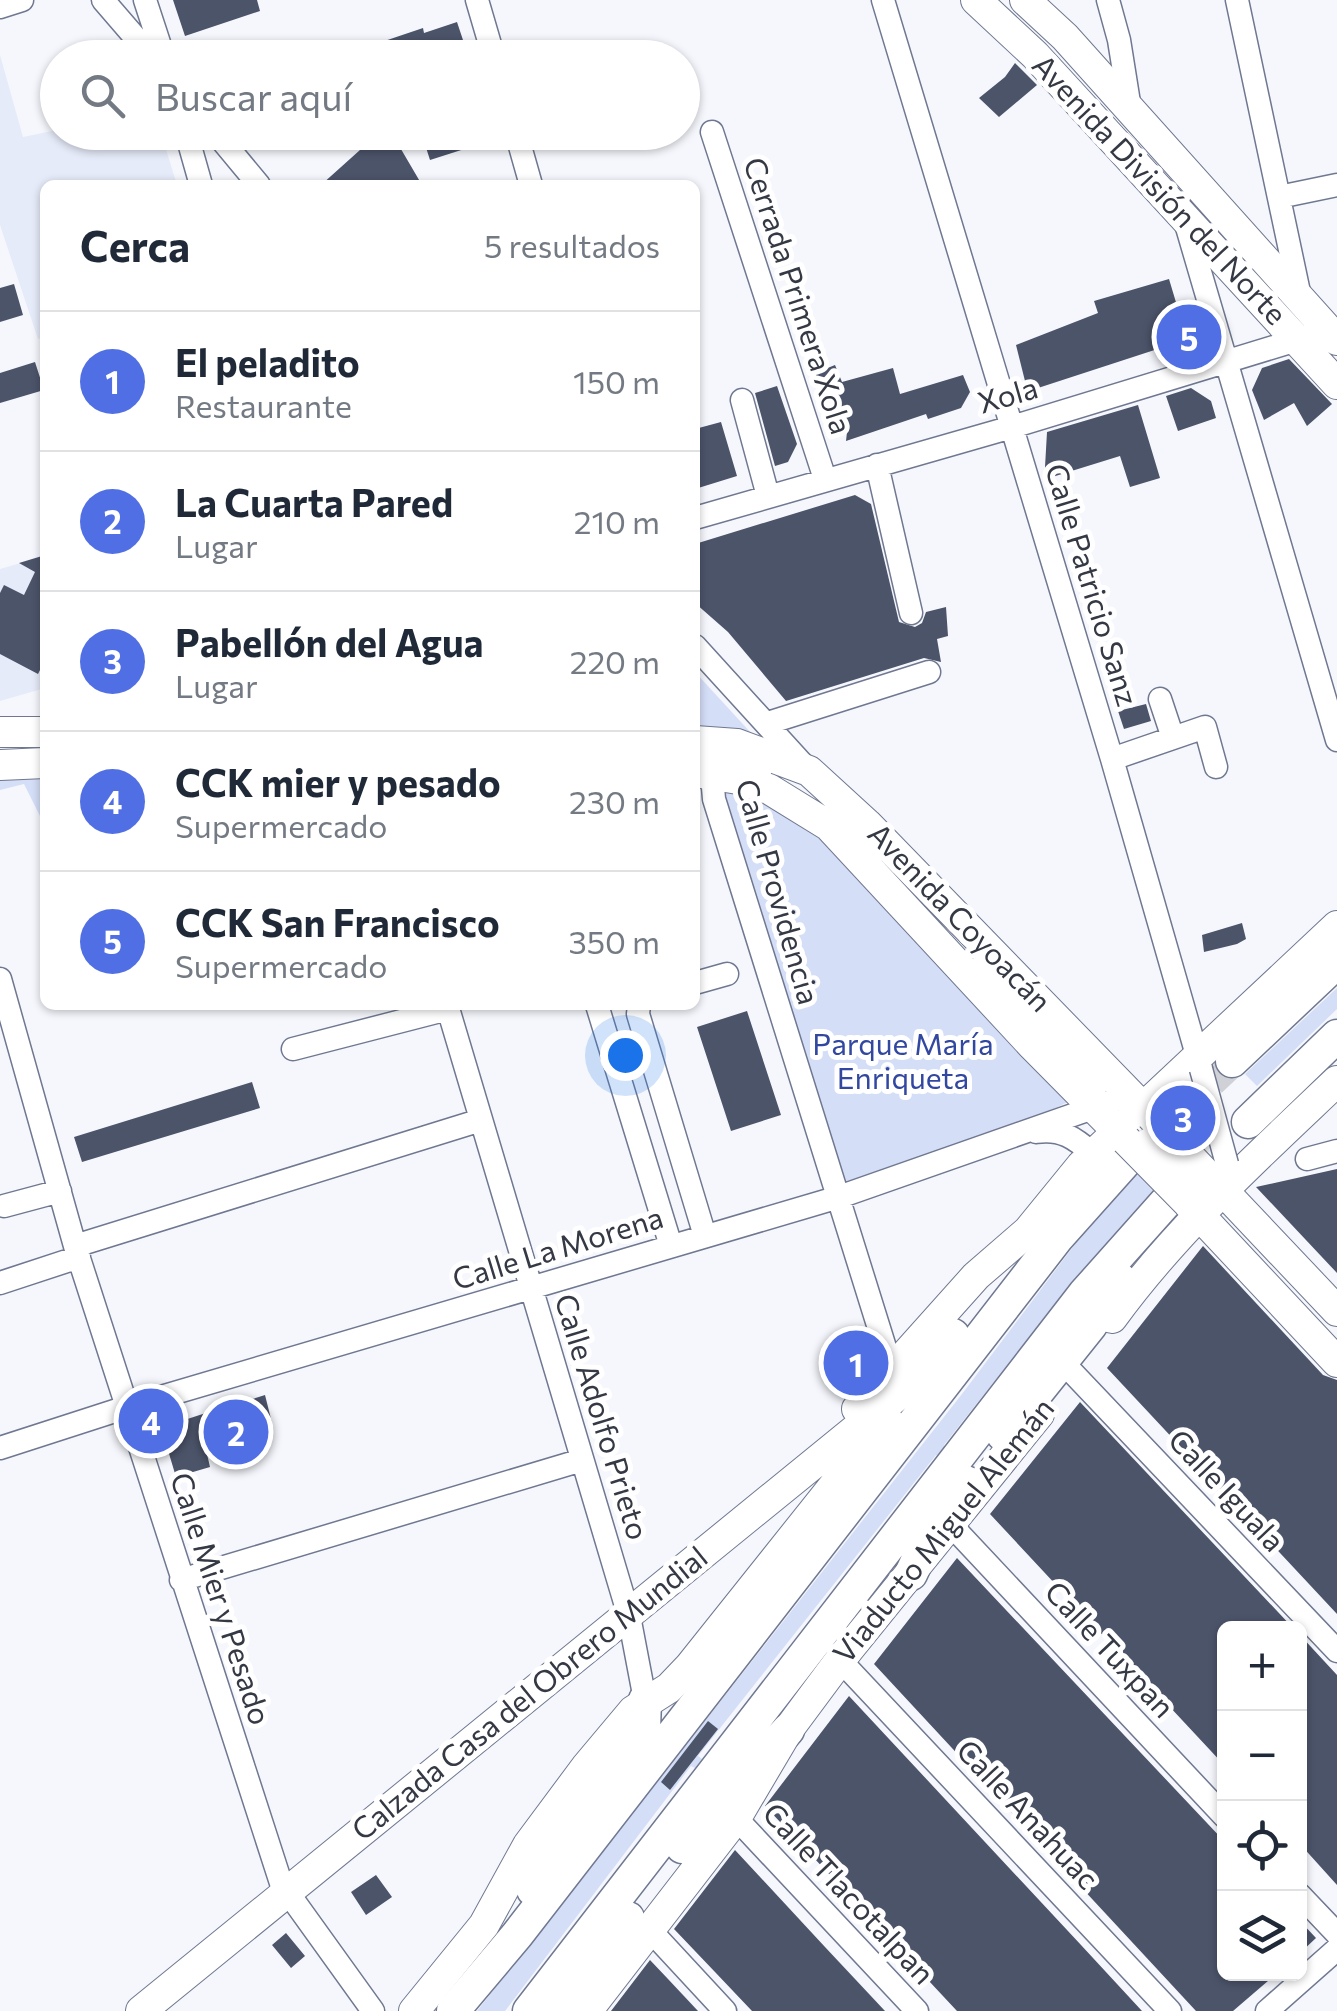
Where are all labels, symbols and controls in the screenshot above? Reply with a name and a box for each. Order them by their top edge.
search box [40,40,700,150]
street label: Avenida División del Norte [1026,46,1296,331]
icon: search [75,68,130,123]
text: Buscar aquí [155,72,352,119]
street label: Cerrada Primera Xola [737,152,862,438]
text: Cerca [80,219,190,271]
text: 5 resultados [484,225,660,265]
pin: 5 [1156,300,1222,374]
text: El peladito [175,338,360,385]
text: 1 [105,361,120,401]
text: 150 m [573,361,660,401]
street label: Xola [973,367,1042,420]
text: Restaurante [175,385,352,425]
street label: Calle Patricio Sanz [1039,459,1148,710]
text: La Cuarta Pared [175,478,453,525]
text: 2 [103,501,122,541]
text: 210 m [574,501,660,541]
text: Lugar [175,525,258,565]
text: Pabellón del Agua [175,618,484,665]
text: 3 [103,641,122,681]
text: 220 m [570,641,660,681]
text: Lugar [175,665,258,705]
text: CCK mier y pesado [175,758,501,805]
street label: Calle Providencia [730,775,829,1008]
text: 4 [103,781,122,821]
text: 230 m [569,781,660,821]
text: Supermercado [175,805,387,845]
street label: Avenida Coyoacán [861,814,1060,1018]
text: CCK San Francisco [175,898,500,945]
text: 5 [103,921,122,961]
text: 350 m [568,921,660,961]
text: Supermercado [175,945,387,985]
park label: Parque María Enriqueta [812,1024,994,1095]
your location [600,1030,651,1081]
pin: 3 [1150,1080,1216,1156]
street label: Calle La Morena [447,1197,667,1296]
street label: Calle Adolfo Prieto [548,1289,658,1544]
pin: 1 [824,1326,888,1400]
pin: 4 [118,1384,184,1458]
street label: Viaducto Miguel Alemán [824,1389,1060,1669]
pin: 2 [204,1394,268,1470]
street label: Calle Iguala [1162,1421,1294,1558]
street label: Calle Mier y Pesado [164,1467,281,1729]
street label: Calzada Casa del Obrero Mundial [343,1537,714,1847]
street label: Calle Tuxpan [1038,1572,1183,1724]
map controls [1217,1621,1307,1981]
button: + [1217,1621,1307,1711]
button: − [1217,1711,1307,1801]
street label: Calle Anahuac [950,1731,1108,1896]
street label: Calle Tlacotalpan [756,1794,943,1991]
button: locate [1217,1801,1307,1891]
button: layers [1217,1891,1307,1981]

